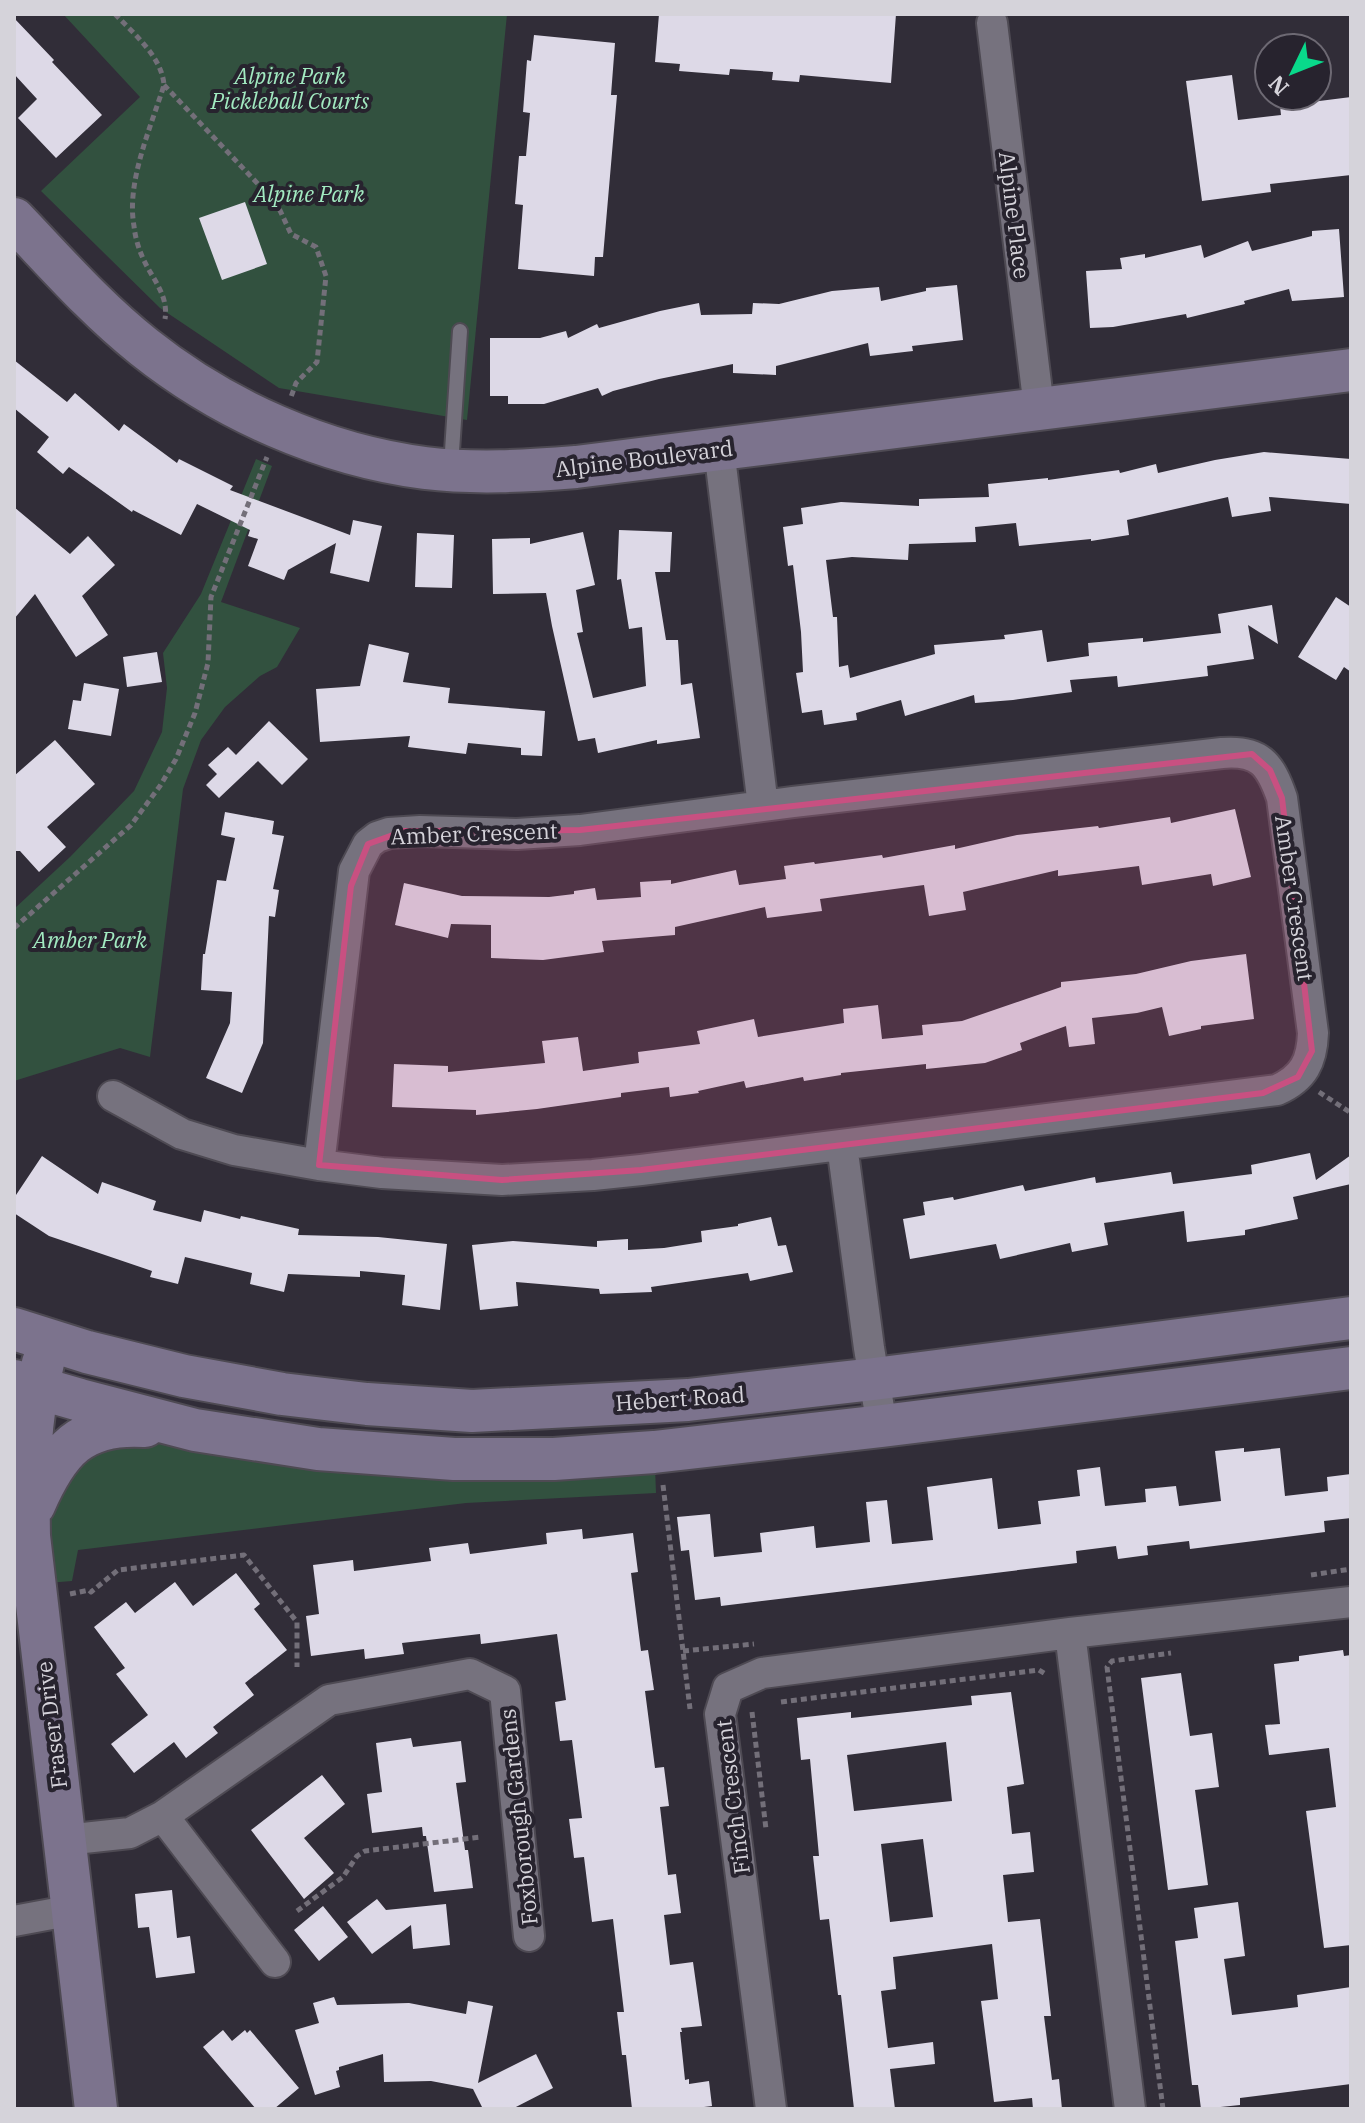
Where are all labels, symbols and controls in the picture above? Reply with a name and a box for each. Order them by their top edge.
north arrow [1253,32,1333,112]
park label: Alpine Park Pickleball Courts [210,61,370,115]
text: N [1261,70,1295,102]
street label: Alpine Place [993,150,1037,280]
park label: Alpine Park [251,179,365,208]
street label: Alpine Boulevard [554,433,734,483]
street label: Amber Crescent [1269,813,1321,983]
street label: Amber Crescent [390,816,558,850]
park label: Amber Park [31,925,147,954]
street label: Hebert Road [614,1379,746,1417]
street label: Fraser Drive [29,1660,73,1790]
street label: Foxborough Gardens [492,1707,544,1927]
street label: Finch Crescent [708,1718,756,1876]

